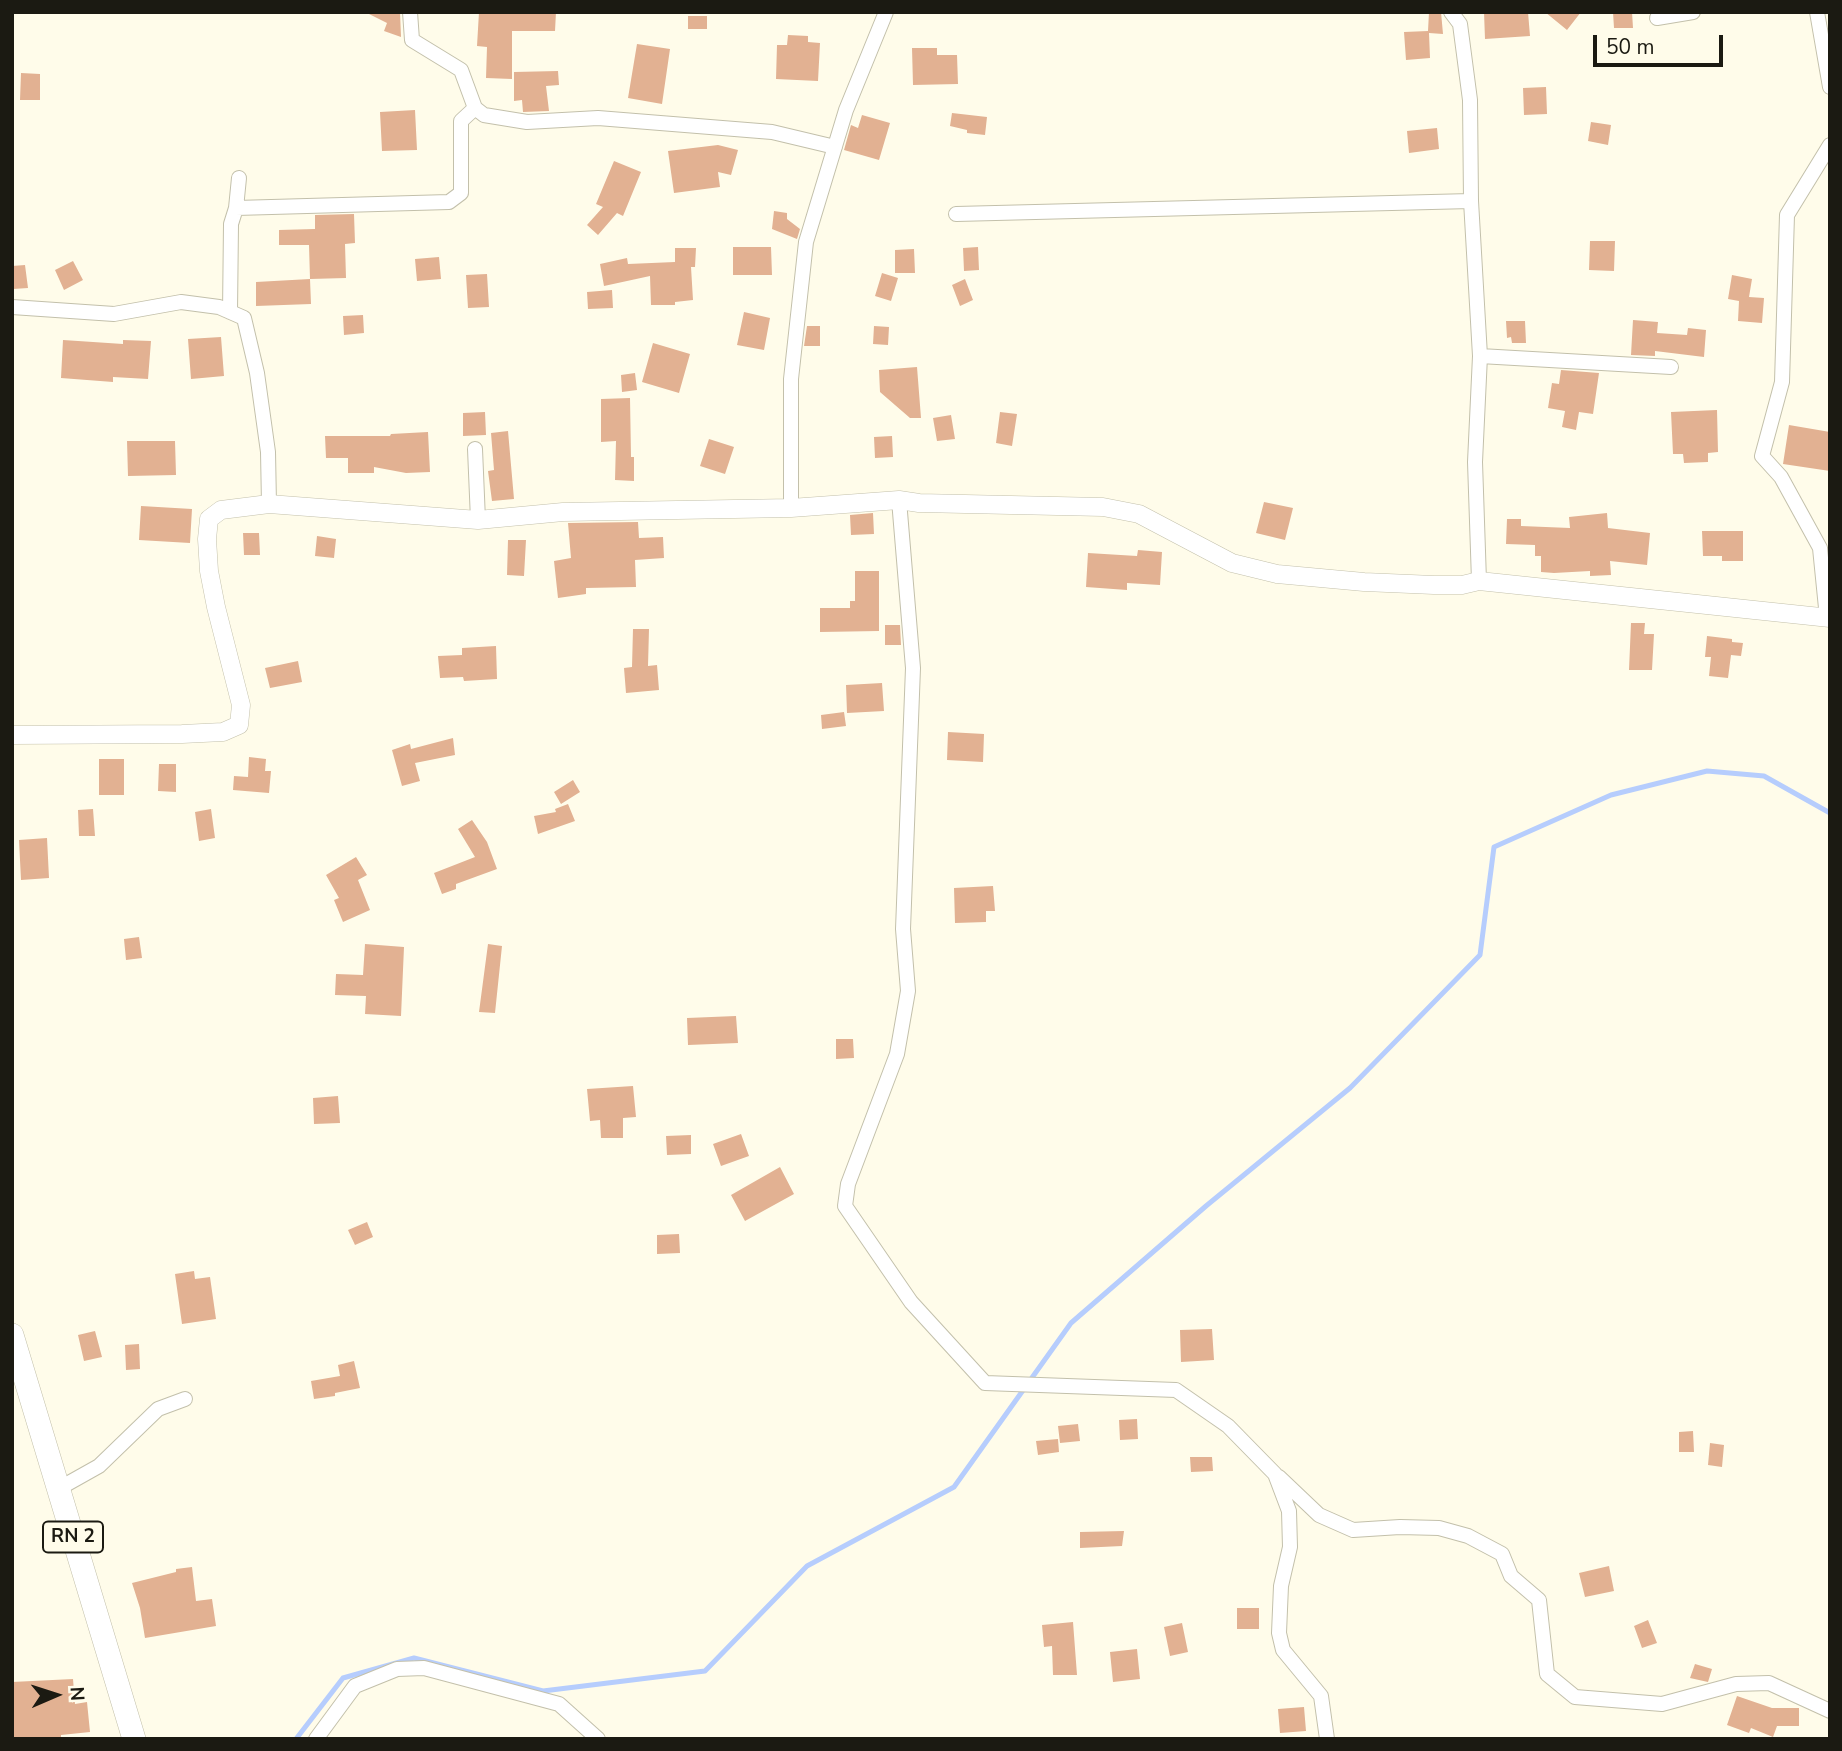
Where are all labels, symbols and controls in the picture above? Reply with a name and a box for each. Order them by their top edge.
scale bar [1597,21,1727,65]
text: 50 m [1606,33,1655,61]
road number: RN 2 [43,1522,103,1553]
north arrow [21,1660,91,1730]
text: N [64,1686,90,1702]

